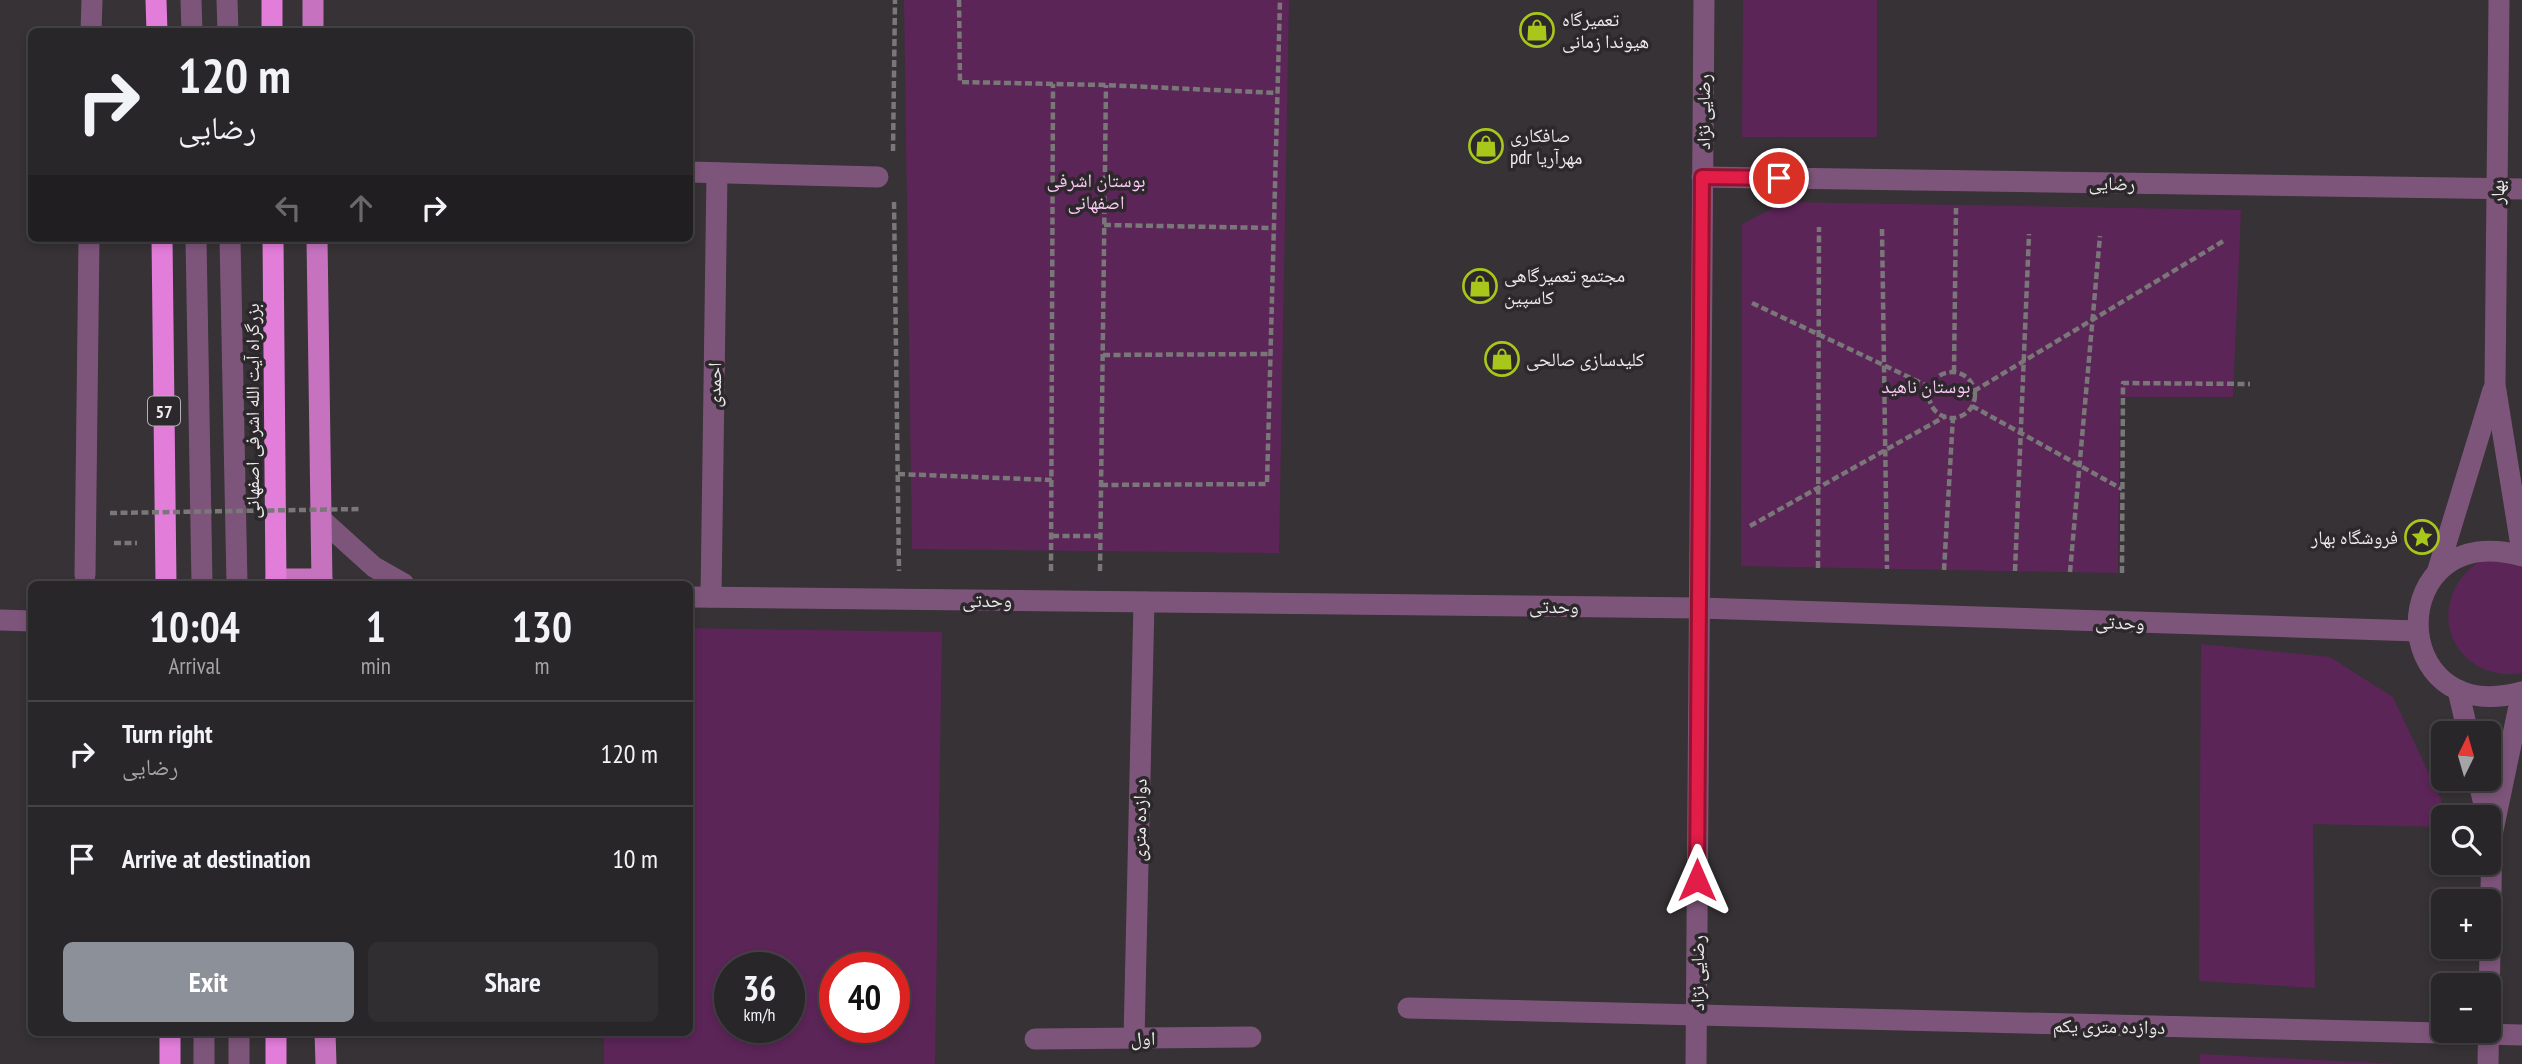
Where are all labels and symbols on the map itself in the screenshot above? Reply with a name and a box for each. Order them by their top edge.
place label: تعمیرگاه هیوندا زمانی [1562,7,1649,53]
shop icon: تعمیرگاه هیوندا زمانی [1518,11,1556,49]
street label: رضایی نژاد [1691,74,1715,150]
place label: صافکاری pdr مهرآریا [1510,123,1583,169]
shop icon: صافکاری pdr مهرآریا [1467,127,1505,165]
pin [1749,148,1809,208]
park label: بوستان اشرفی اصفهانی [1046,168,1146,214]
street label: رضایی [2088,171,2136,195]
street label: بهار [2485,179,2509,206]
place label: مجتمع تعمیرگاهی کاسپین [1504,263,1625,309]
shop icon: مجتمع تعمیرگاهی کاسپین [1461,267,1499,305]
street label: بزرگراه آیت الله اشرفی اصفهانی [240,303,264,519]
shop icon: کلیدسازى صالحى [1483,340,1521,378]
place label: کلیدسازى صالحى [1526,347,1644,371]
street label: احمدی [702,362,726,408]
park label: بوستان ناهید [1882,374,1970,398]
road number: 57 [148,396,180,426]
place icon: فروشگاه بهار [2403,518,2441,556]
place label: فروشگاه بهار [2310,525,2398,549]
street label: وحدتی [962,588,1012,612]
street label: وحدتی [1529,594,1579,618]
street label: وحدتی [2095,609,2145,635]
north arrow [2431,721,2501,791]
street label: دوازده متری [1126,778,1152,862]
position arrow [1660,843,1734,917]
street label: رضایی نژاد [1685,935,1709,1011]
speed limit sign: 40 [819,952,910,1043]
street label: دوازده متری یکم [2053,1013,2166,1040]
street label: اول [1130,1026,1156,1050]

